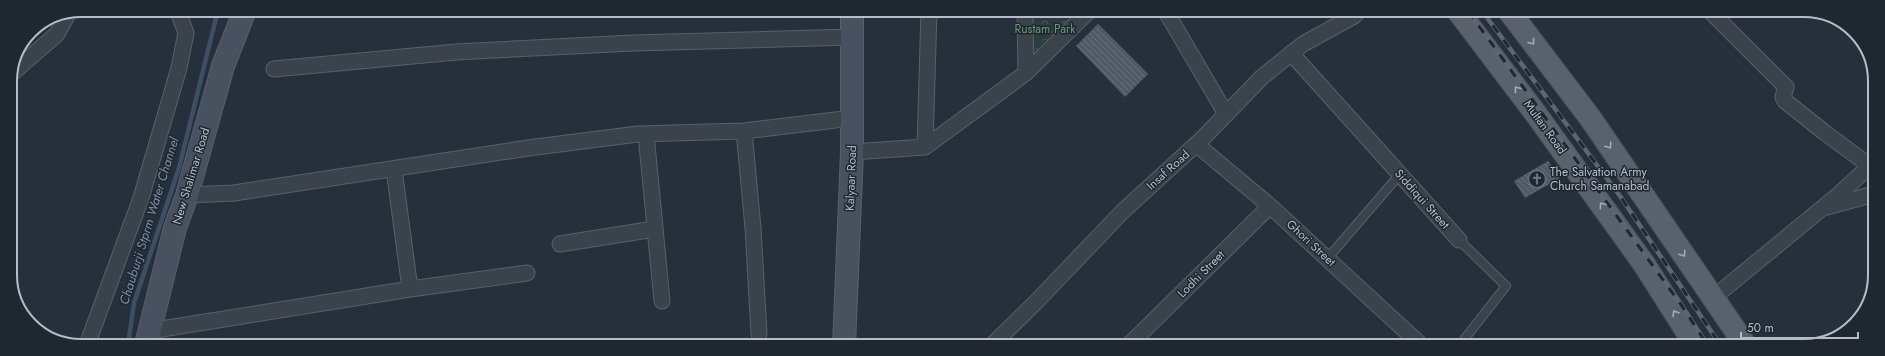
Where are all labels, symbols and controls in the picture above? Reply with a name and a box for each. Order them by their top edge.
park label: Rustam Park [1015,20,1076,38]
one-way arrow [1528,37,1535,44]
one-way arrow [1515,87,1522,94]
street label: Multan Road [1519,96,1571,158]
street label: New Shalimar Road [168,125,214,227]
water label: Chauburji Stprm Water Channel [114,134,184,307]
one-way arrow [1604,142,1611,149]
street label: Kalyaar Road [841,145,861,211]
street label: Insaf Road [1142,146,1194,194]
place label: The Salvation Army Church Samanabad [1550,163,1649,195]
street label: Siddiqui Street [1390,165,1454,233]
church icon: The Salvation Army Church Samanabad [1527,169,1547,189]
one-way arrow [1600,203,1607,210]
street label: Ghori Street [1282,215,1340,271]
street label: Lodhi Street [1173,246,1229,302]
one-way arrow [1678,250,1686,257]
one-way arrow [1673,310,1680,317]
scale bar [1741,314,1858,340]
text: 50 m [1747,319,1774,337]

